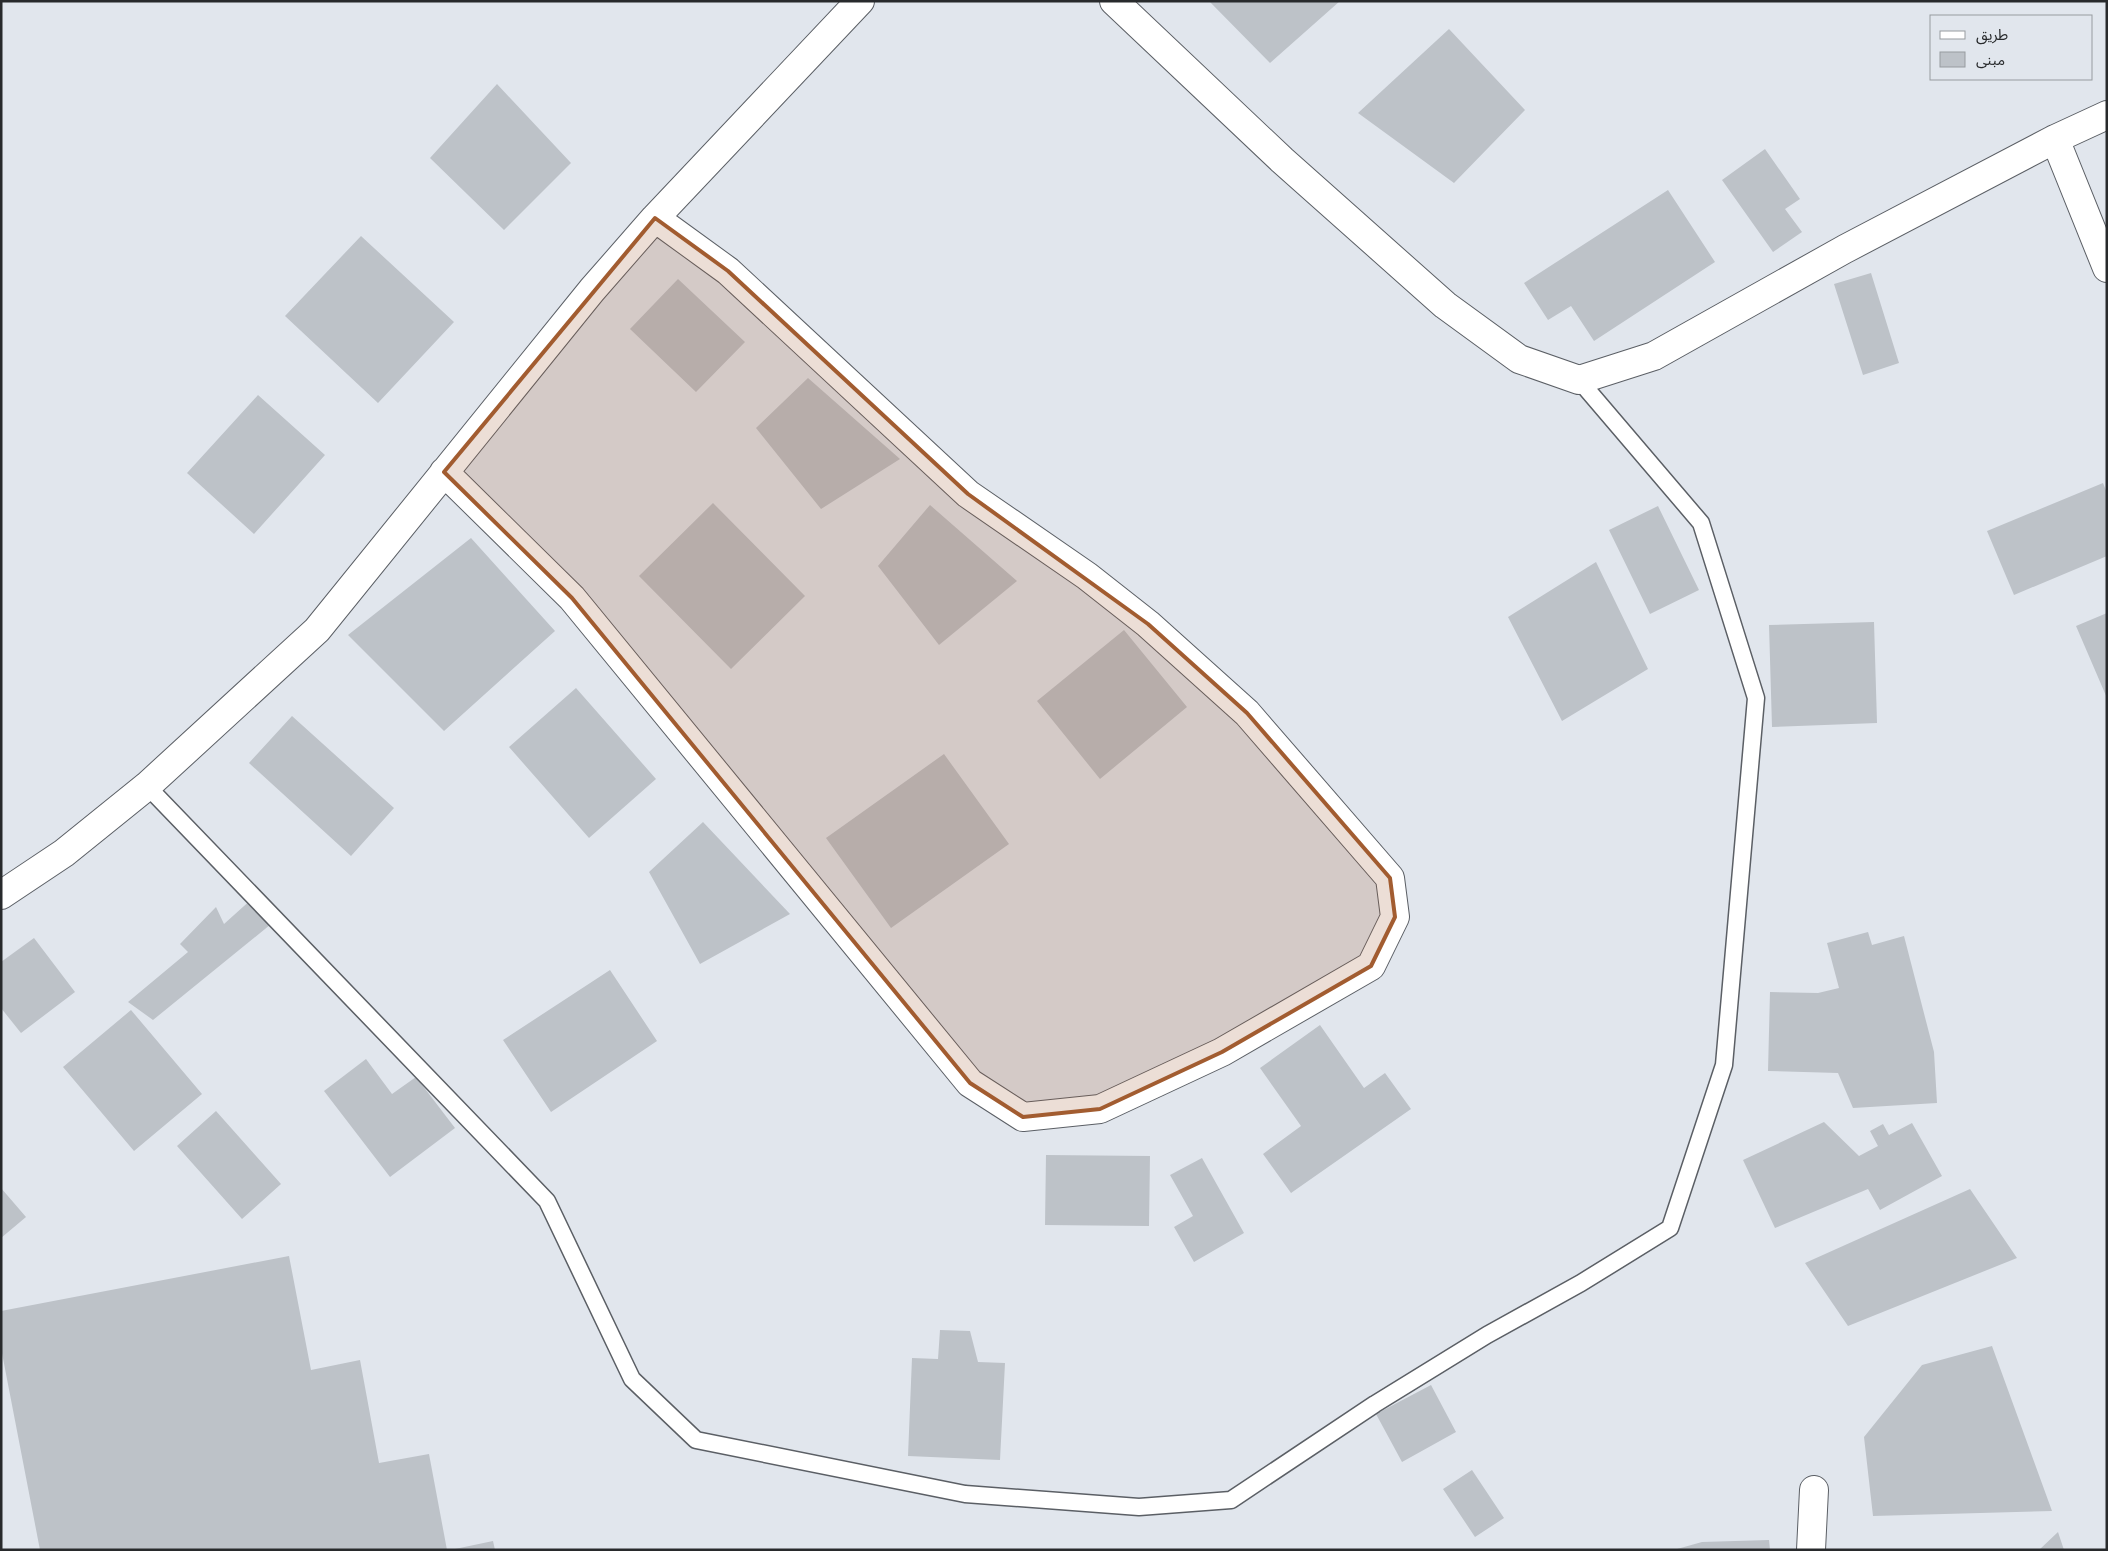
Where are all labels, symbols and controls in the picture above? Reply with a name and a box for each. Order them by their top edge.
legend [1930,15,2093,80]
text: طريق [1976,25,2008,45]
text: مبنى [1976,50,2005,69]

